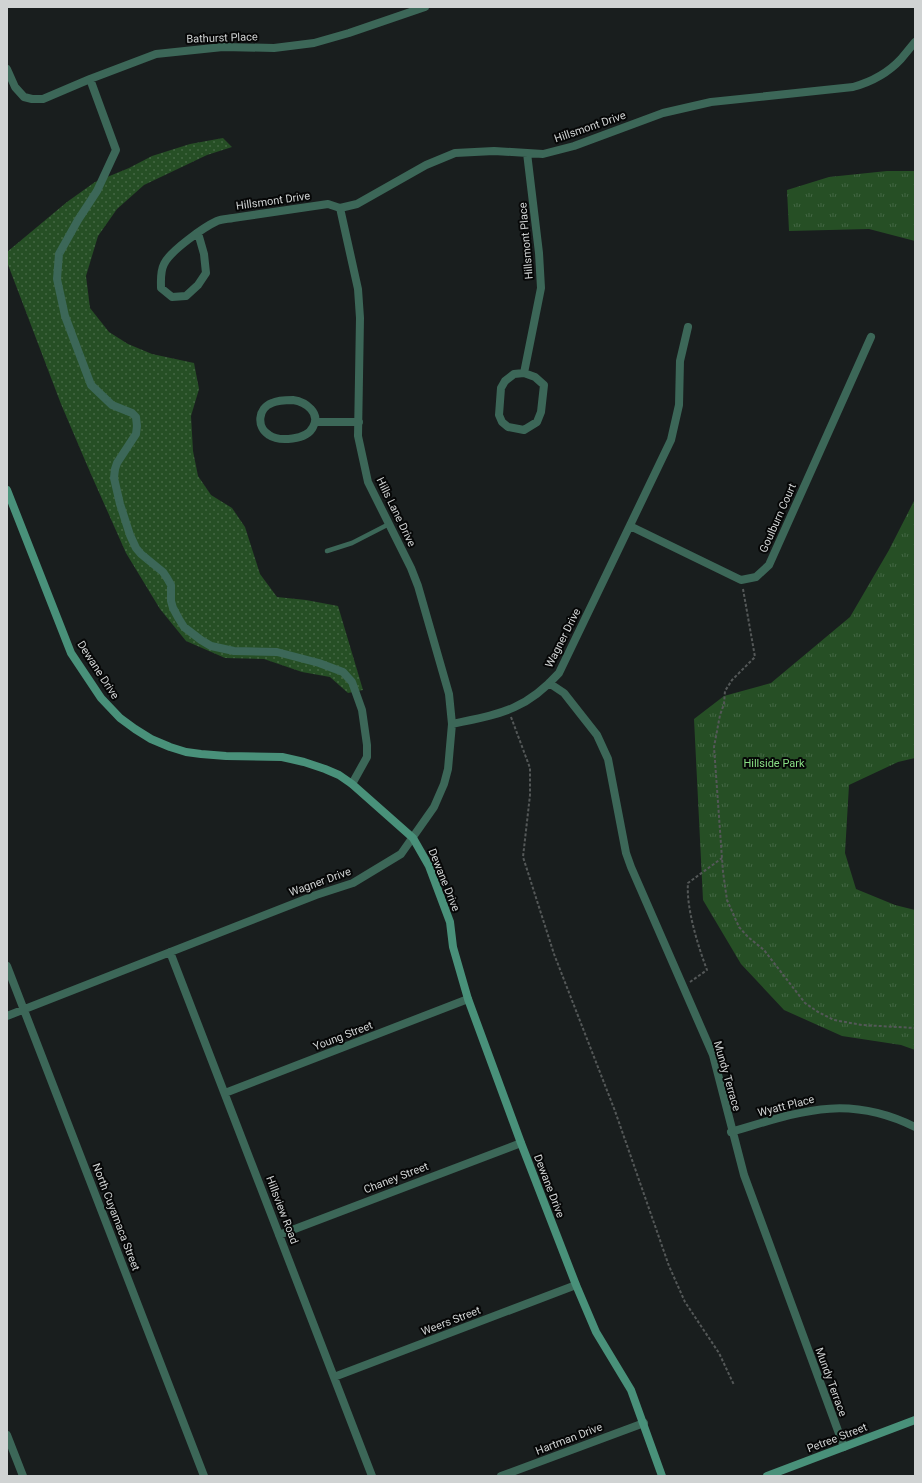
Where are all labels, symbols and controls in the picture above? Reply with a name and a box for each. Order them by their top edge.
street label: Bathurst Place [186,30,258,46]
street label: Hillsmont Drive [553,109,628,145]
street label: Hillsmont Drive [235,189,311,213]
street label: Hillsmont Place [516,202,536,280]
street label: Hills Lane Drive [374,475,418,549]
street label: Goulburn Court [757,481,799,555]
street label: Wagner Drive [542,606,584,670]
street label: Dewane Drive [74,639,122,702]
park label: Hillside Park [743,757,805,770]
street label: Dewane Drive [425,847,463,913]
street label: Wagner Drive [287,865,353,899]
street label: Young Street [311,1019,375,1053]
street label: Mundy Terrace [711,1039,743,1113]
street label: Wyatt Place [756,1093,816,1119]
street label: Dewane Drive [531,1153,567,1220]
street label: Chaney Street [362,1160,430,1196]
street label: North Cuyamaca Street [90,1161,143,1273]
street label: Hillsview Road [263,1174,301,1246]
street label: Weers Street [420,1304,483,1338]
street label: Mundy Terrace [813,1346,850,1418]
street label: Hartman Drive [534,1420,604,1458]
street label: Petree Street [805,1420,869,1455]

